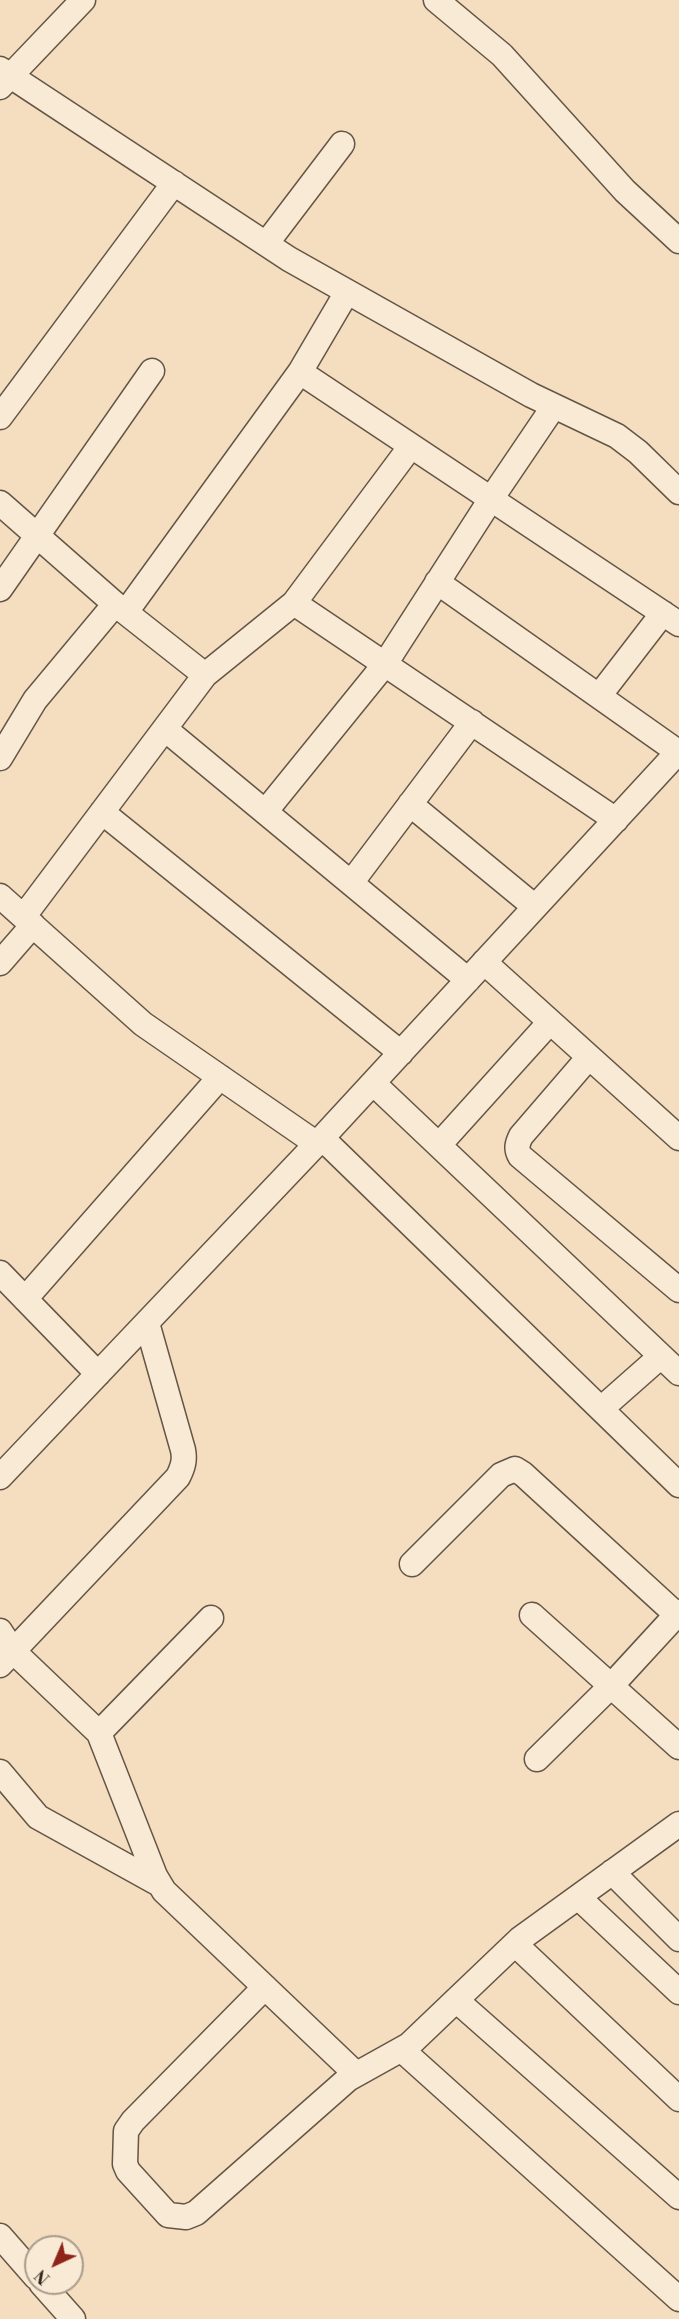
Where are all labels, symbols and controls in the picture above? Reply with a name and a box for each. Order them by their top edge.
north arrow [24,2235,84,2295]
text: N [31,2265,54,2288]

